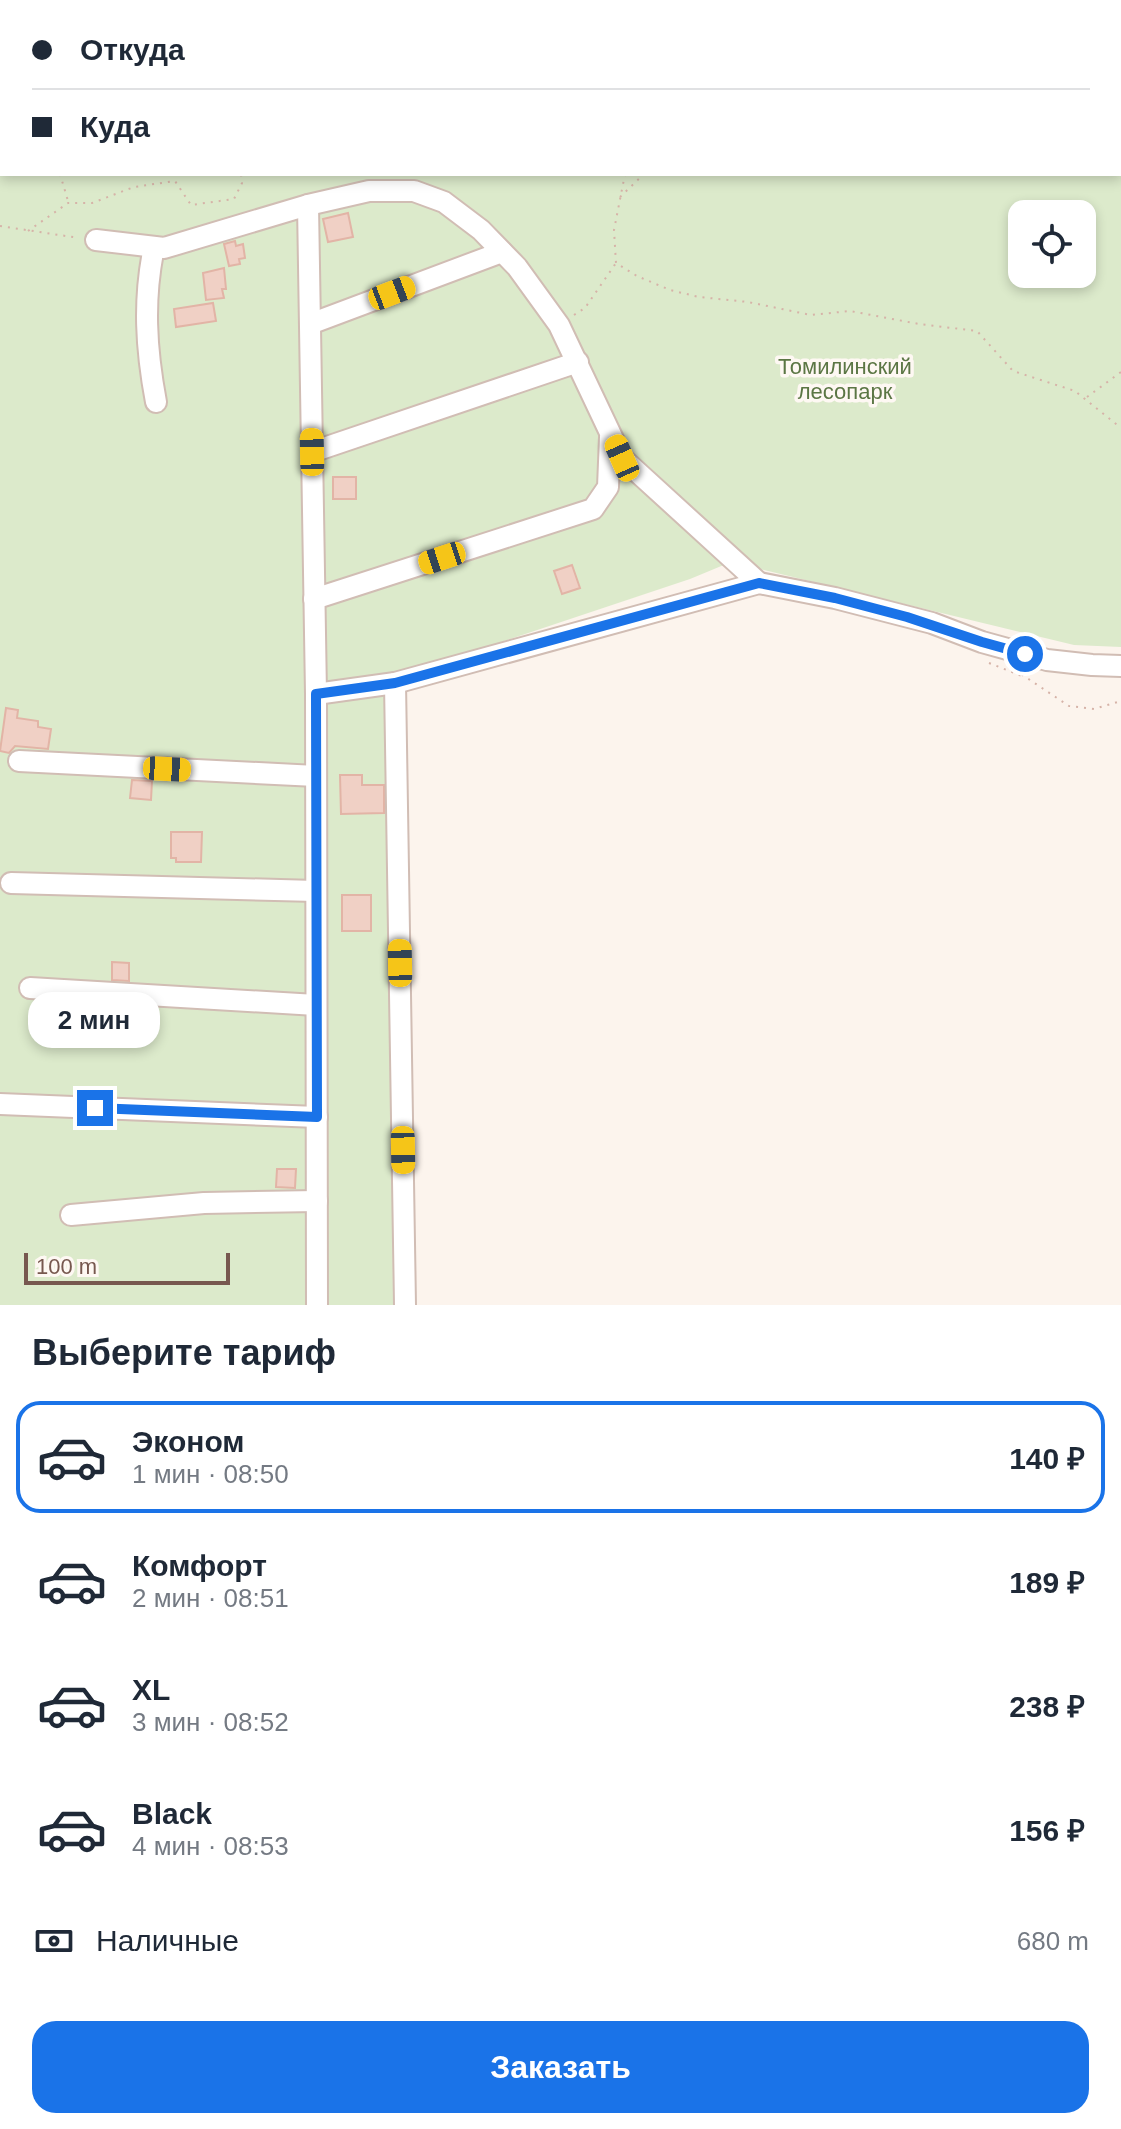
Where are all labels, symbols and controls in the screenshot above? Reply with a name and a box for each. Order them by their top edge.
text: Откуда [80,33,185,66]
text: Куда [80,110,150,143]
map controls [1008,200,1096,288]
button: locate [1008,200,1096,288]
car [365,273,419,313]
park label: Томилинский лесопарк [778,354,912,404]
car [300,428,324,476]
car [601,431,643,485]
car [415,539,469,577]
route start [1007,636,1043,672]
car [142,756,192,782]
car [388,939,412,987]
callout: 2 мин [29,992,161,1048]
text: 2 мин [58,1005,130,1035]
route end [77,1090,113,1126]
car [391,1126,415,1174]
scale bar [24,1249,230,1285]
text: 100 m [36,1254,97,1279]
text: Выберите тариф [32,1332,336,1373]
icon: car [36,1421,108,1493]
text: Эконом [132,1425,245,1458]
text: 140 ₽ [1009,1442,1085,1475]
text: 1 мин · 08:50 [132,1459,289,1489]
icon: car [36,1545,108,1617]
text: Комфорт [132,1549,267,1582]
text: 189 ₽ [1009,1566,1085,1599]
text: 2 мин · 08:51 [132,1583,289,1613]
icon: car [36,1669,108,1741]
text: XL [132,1673,170,1706]
text: 238 ₽ [1009,1690,1085,1723]
text: 3 мин · 08:52 [132,1707,289,1737]
icon: car [36,1793,108,1865]
text: Black [132,1797,212,1830]
text: 156 ₽ [1009,1814,1085,1847]
text: 4 мин · 08:53 [132,1831,289,1861]
icon: cash [32,1919,76,1963]
text: Наличные [96,1924,239,1957]
text: 680 m [1017,1926,1089,1956]
button: Заказать [32,2021,1089,2113]

